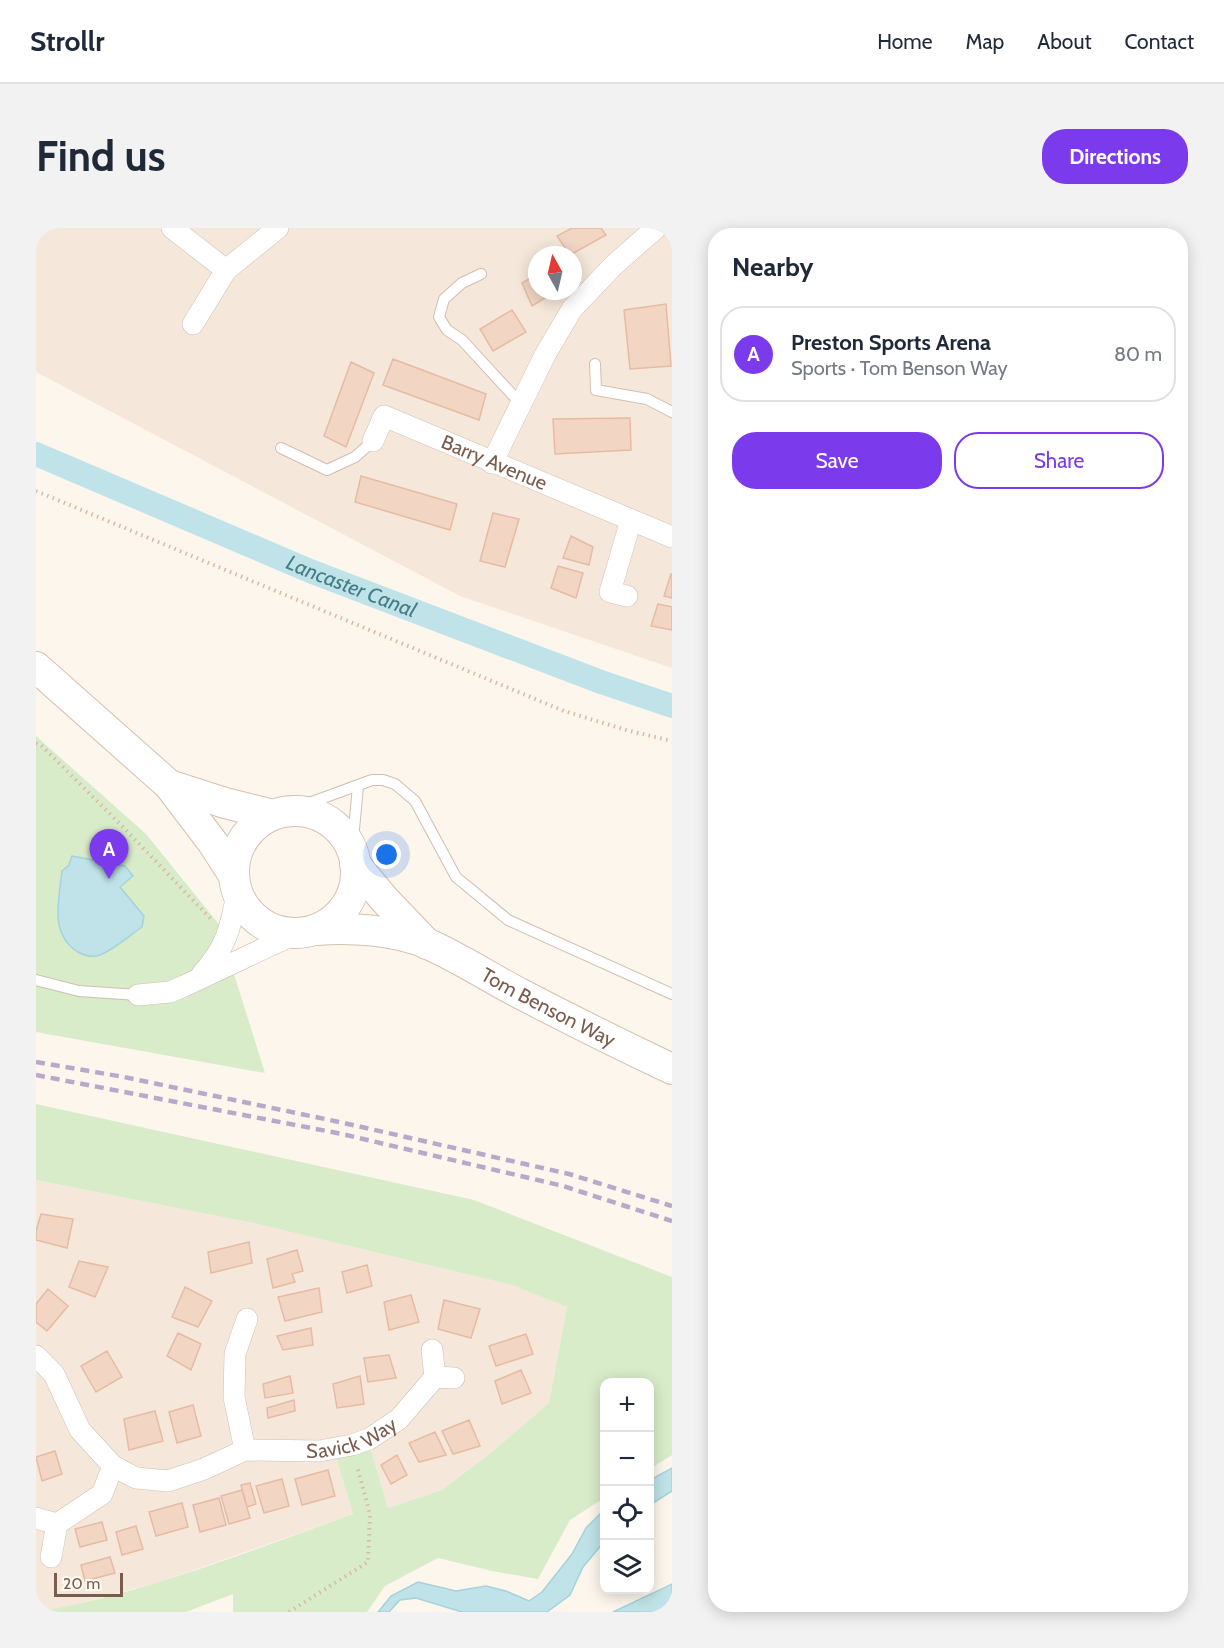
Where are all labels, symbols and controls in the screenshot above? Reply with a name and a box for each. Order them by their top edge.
text: Strollr [30,24,104,58]
text: Home [877,29,933,54]
text: Map [966,29,1004,54]
text: About [1037,29,1091,54]
text: Contact [1124,29,1194,54]
button: Directions [1042,129,1188,184]
text: Find us [36,130,165,182]
north arrow [528,246,582,300]
text: Nearby [732,251,813,283]
text: Preston Sports Arena [791,329,991,356]
text: A [747,342,760,366]
text: 80 m [1114,342,1162,366]
text: Sports · Tom Benson Way [791,356,1008,380]
street label: Barry Avenue [438,430,551,495]
button: Save [732,432,942,489]
button: Share [954,432,1164,489]
water label: Lancaster Canal [283,549,420,622]
pin: A [90,830,128,879]
your location [372,840,401,869]
street label: Tom Benson Way [477,962,619,1052]
map controls [600,1378,654,1594]
button: + [600,1378,654,1432]
street label: Savick Way [306,1412,401,1463]
button: − [600,1432,654,1486]
button: locate [600,1486,654,1540]
button: layers [600,1540,654,1594]
scale bar [54,1570,123,1598]
text: 20 m [63,1574,100,1593]

